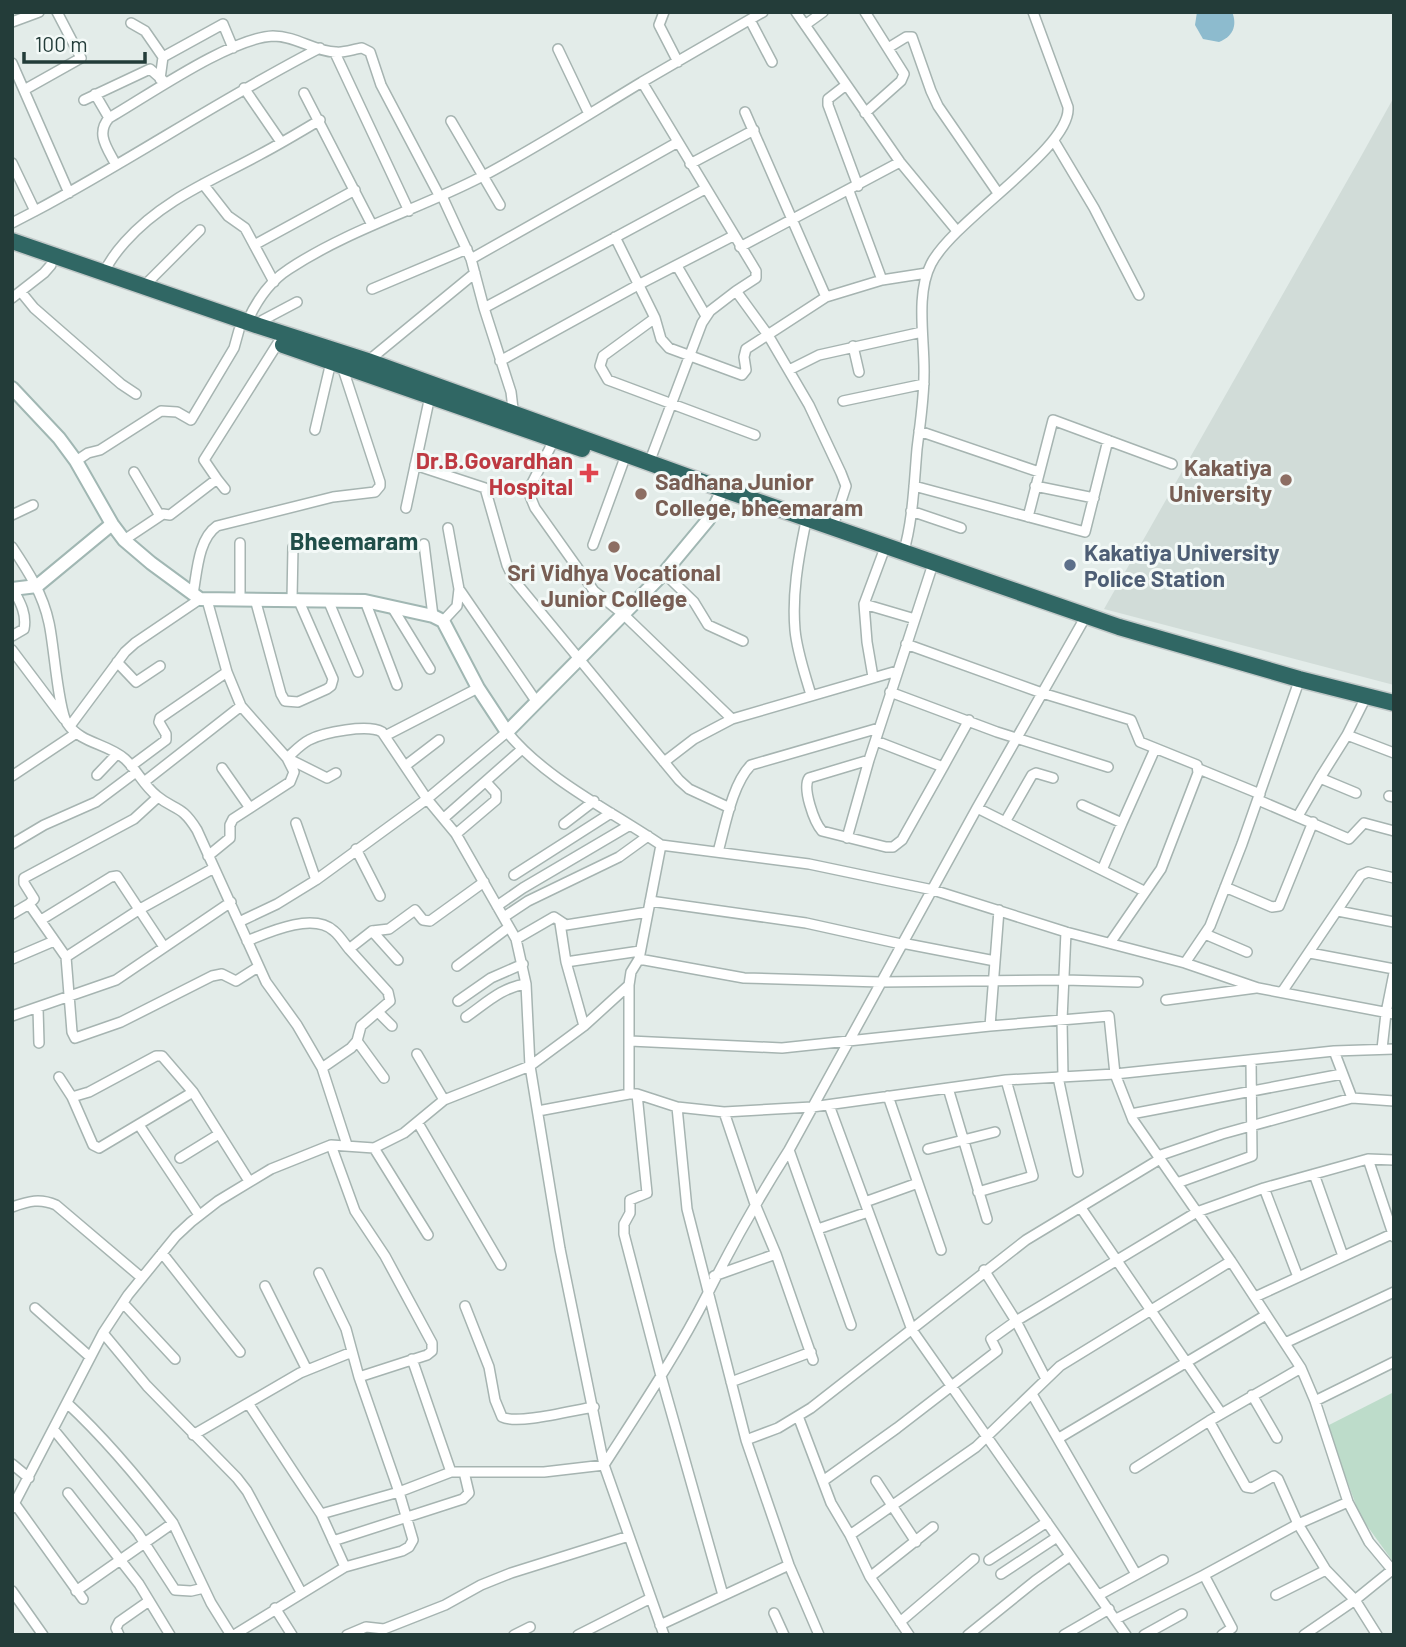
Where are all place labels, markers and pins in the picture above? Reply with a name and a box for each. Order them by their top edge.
place label: Dr.B.Govardhan Hospital [416,446,573,500]
place label: Kakatiya University [1169,453,1272,507]
marker: Dr.B.Govardhan Hospital [579,463,599,483]
place label: Sadhana Junior College, bheemaram [655,467,863,521]
marker: Kakatiya University [1278,472,1294,488]
marker: Sadhana Junior College, bheemaram [633,486,649,502]
place label: Kakatiya University Police Station [1084,538,1280,592]
marker: Sri Vidhya Vocational Junior College [606,539,622,555]
marker: Kakatiya University Police Station [1062,557,1078,573]
place label: Sri Vidhya Vocational Junior College [507,558,721,612]

